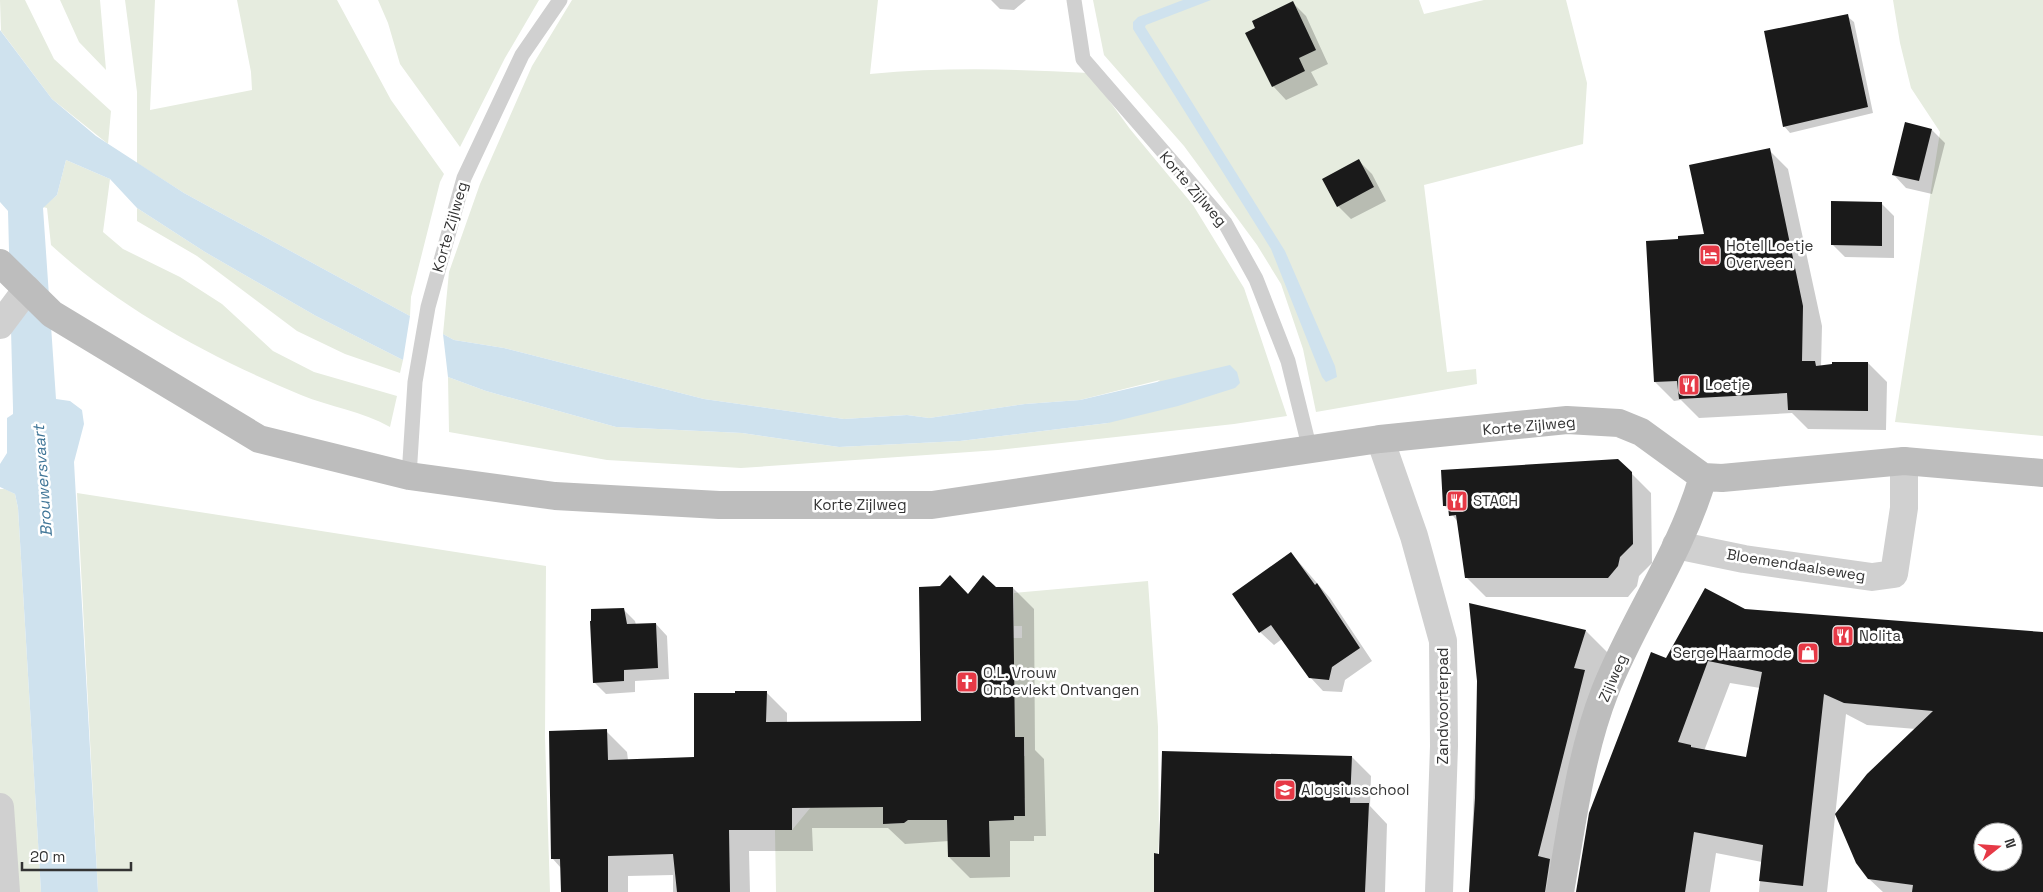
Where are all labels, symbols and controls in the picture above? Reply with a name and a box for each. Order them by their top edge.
street label: Korte Zijlweg [1156,147,1231,230]
street label: Korte Zijlweg [428,179,472,274]
place label: Hotel Loetje Overveen [1726,236,1813,272]
hotel icon: Hotel Loetje Overveen [1698,243,1722,267]
restaurant icon: Loetje [1677,373,1701,397]
place label: Loetje [1705,375,1751,394]
street label: Korte Zijlweg [1482,412,1576,439]
water label: Brouwersvaart [28,423,57,538]
restaurant icon: STACH [1445,489,1469,513]
place label: STACH [1473,491,1518,510]
street label: Korte Zijlweg [813,495,907,514]
street label: Bloemendaalseweg [1725,544,1867,585]
restaurant icon: Nolita [1831,624,1855,648]
place label: Nolita [1859,626,1901,645]
shop icon: Serge Haarmode [1796,641,1820,665]
place label: Serge Haarmode [1673,643,1792,662]
street label: Zandvoorterpad [1433,647,1452,765]
street label: Zijlweg [1594,651,1631,705]
place label: O.L. Vrouw Onbevlekt Ontvangen [983,663,1139,699]
church icon: O.L. Vrouw Onbevlekt Ontvangen [955,670,979,694]
school or university icon: Aloysiusschool [1273,778,1297,802]
place label: Aloysiusschool [1301,780,1410,799]
north arrow [1973,822,2023,872]
text: N [2000,836,2020,850]
scale bar [22,840,131,872]
text: 20 m [30,847,65,866]

